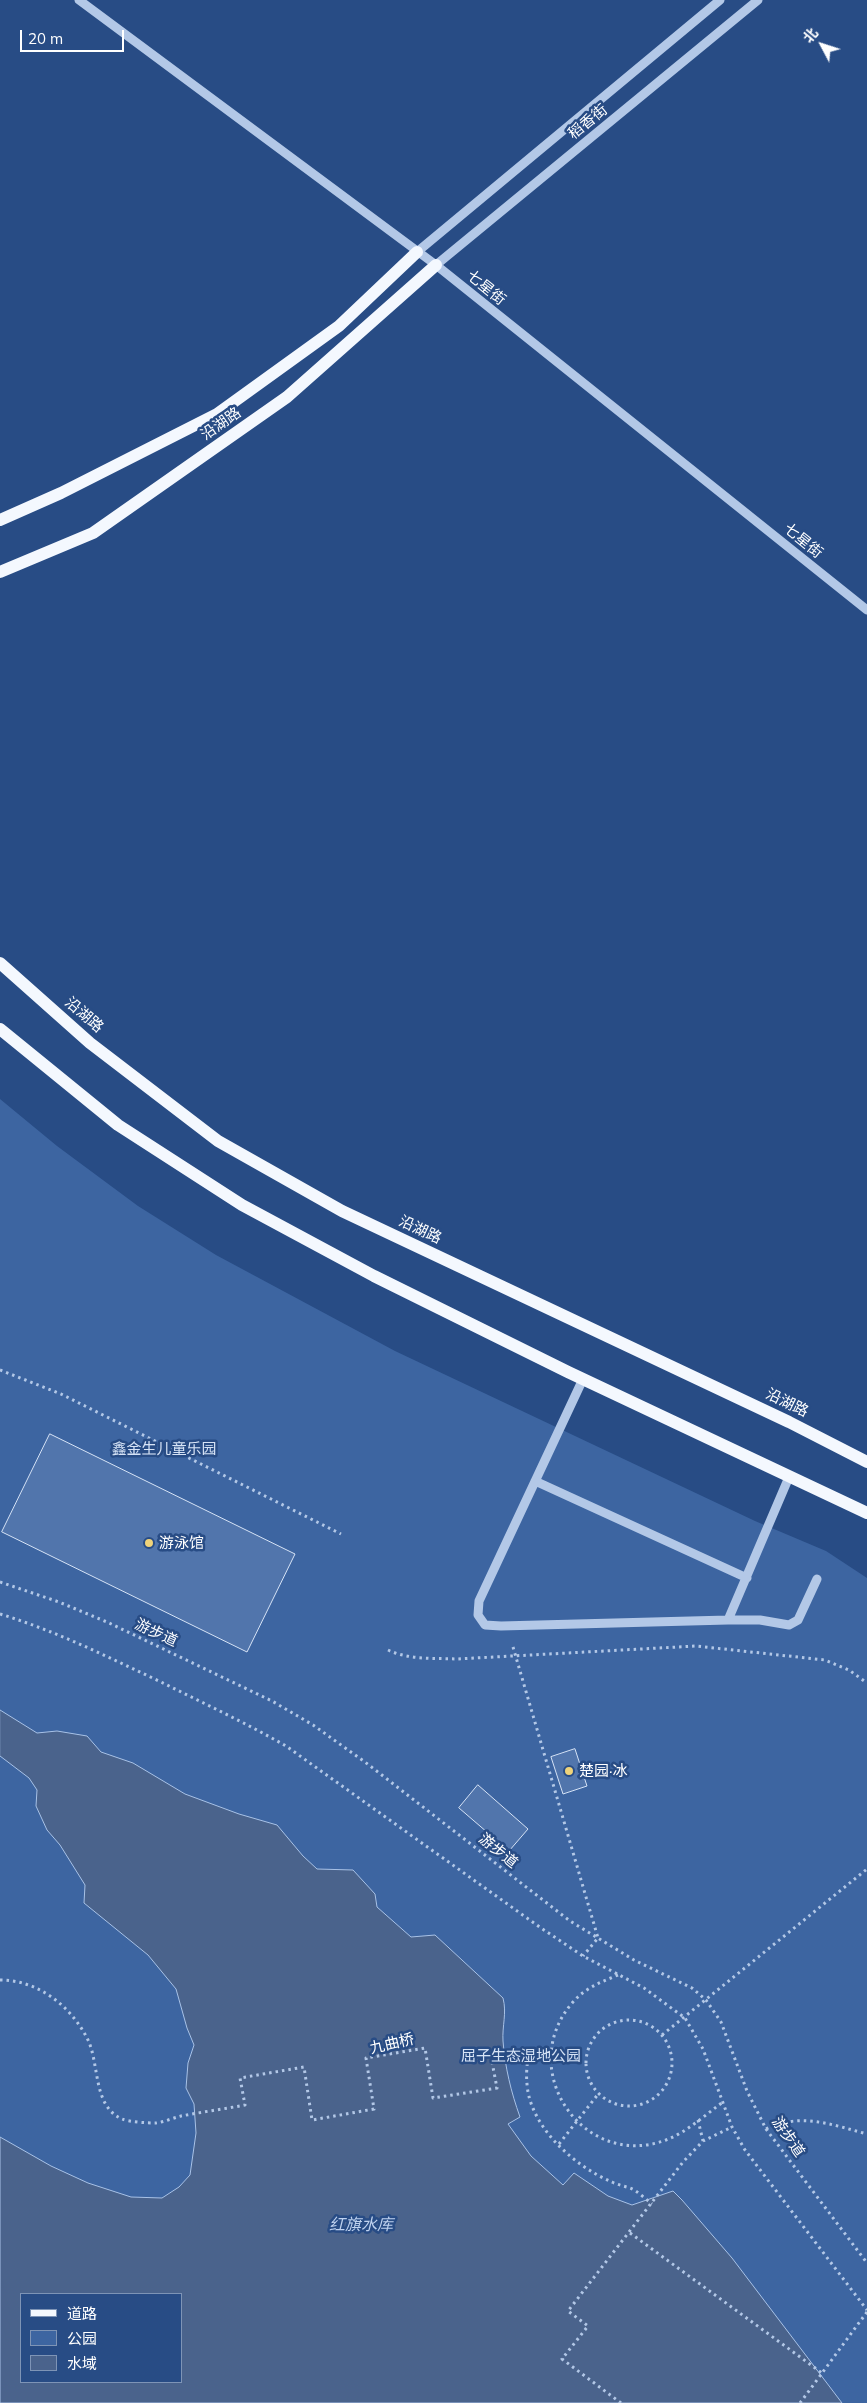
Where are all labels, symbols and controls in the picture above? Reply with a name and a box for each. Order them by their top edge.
scale bar [22,20,126,52]
north arrow [797,20,847,70]
text: 北 [799,24,822,47]
text: 20 m [28,29,63,48]
street label: 稻香街 [565,101,611,143]
street label: 七星街 [463,267,509,309]
street label: 沿湖路 [197,404,245,444]
street label: 七星街 [780,520,826,562]
street label: 沿湖路 [61,993,107,1037]
street label: 沿湖路 [396,1212,444,1248]
street label: 沿湖路 [763,1385,811,1421]
park label: 鑫金生儿童乐园 [112,1440,216,1458]
place label: 游泳馆 [159,1534,204,1552]
marker: 游泳馆 [143,1537,155,1549]
street label: 游步道 [132,1615,180,1651]
place label: 楚园·冰 [579,1762,627,1780]
marker: 楚园·冰 [563,1765,575,1777]
street label: 游步道 [475,1830,521,1872]
street label: 九曲桥 [368,2030,416,2058]
park label: 屈子生态湿地公园 [461,2047,581,2065]
street label: 游步道 [768,2113,808,2161]
water label: 红旗水库 [329,2215,393,2235]
legend [20,2293,182,2383]
text: 道路 [67,2304,97,2323]
text: 公园 [67,2329,97,2348]
text: 水域 [67,2354,97,2373]

